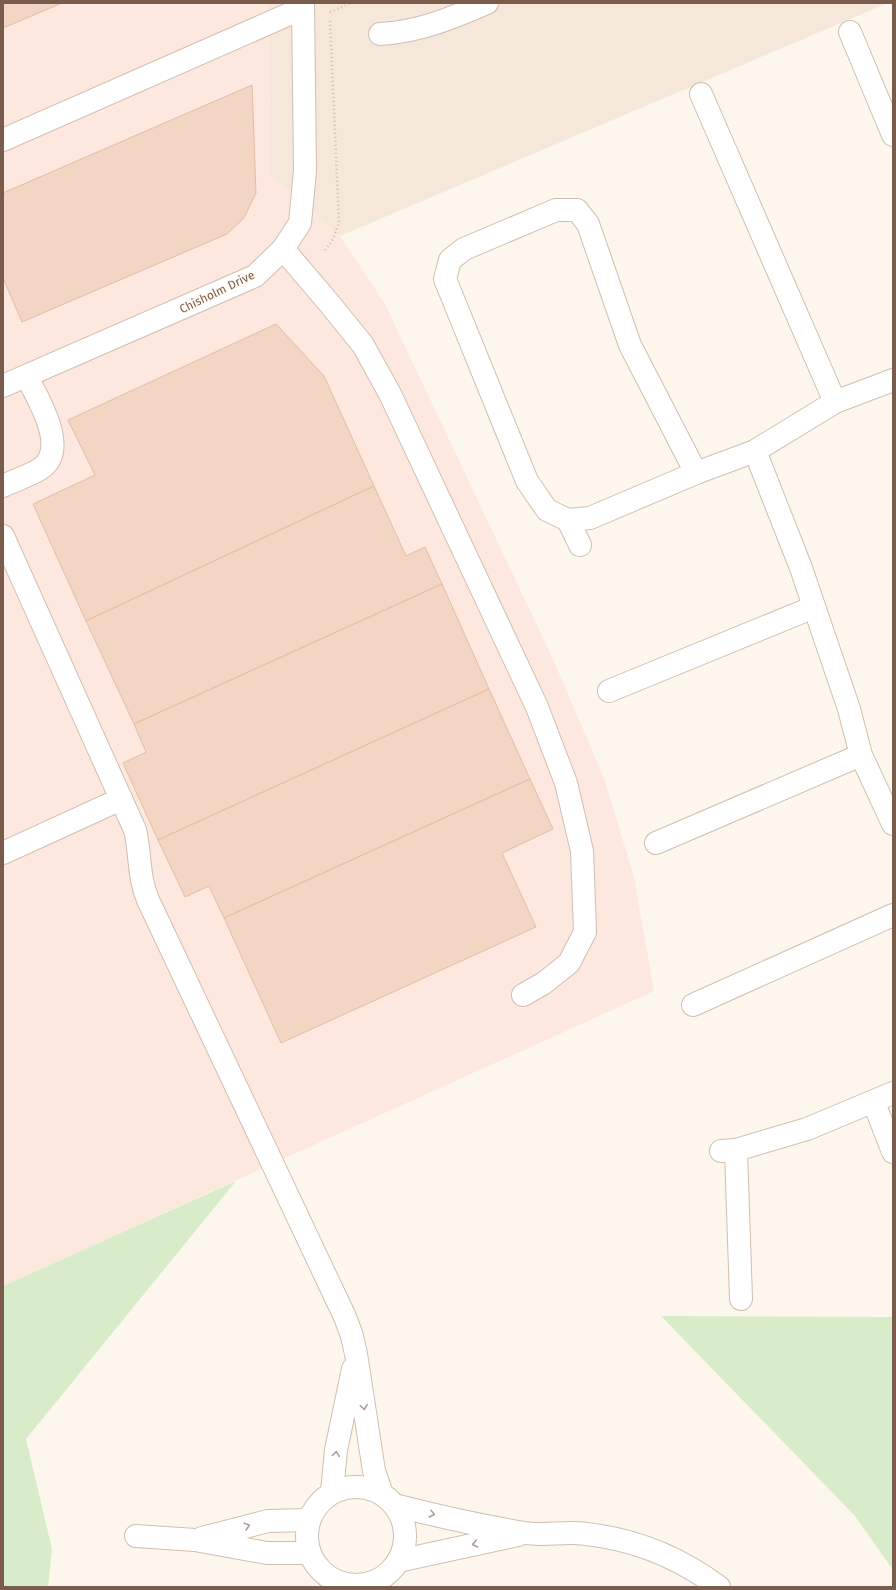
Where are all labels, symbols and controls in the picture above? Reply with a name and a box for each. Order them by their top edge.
street label: Chisholm Drive [177,268,257,316]
one-way arrow [359,1403,368,1410]
one-way arrow [331,1451,340,1457]
one-way arrow [429,1510,435,1518]
one-way arrow [243,1523,250,1531]
one-way arrow [472,1540,478,1548]

